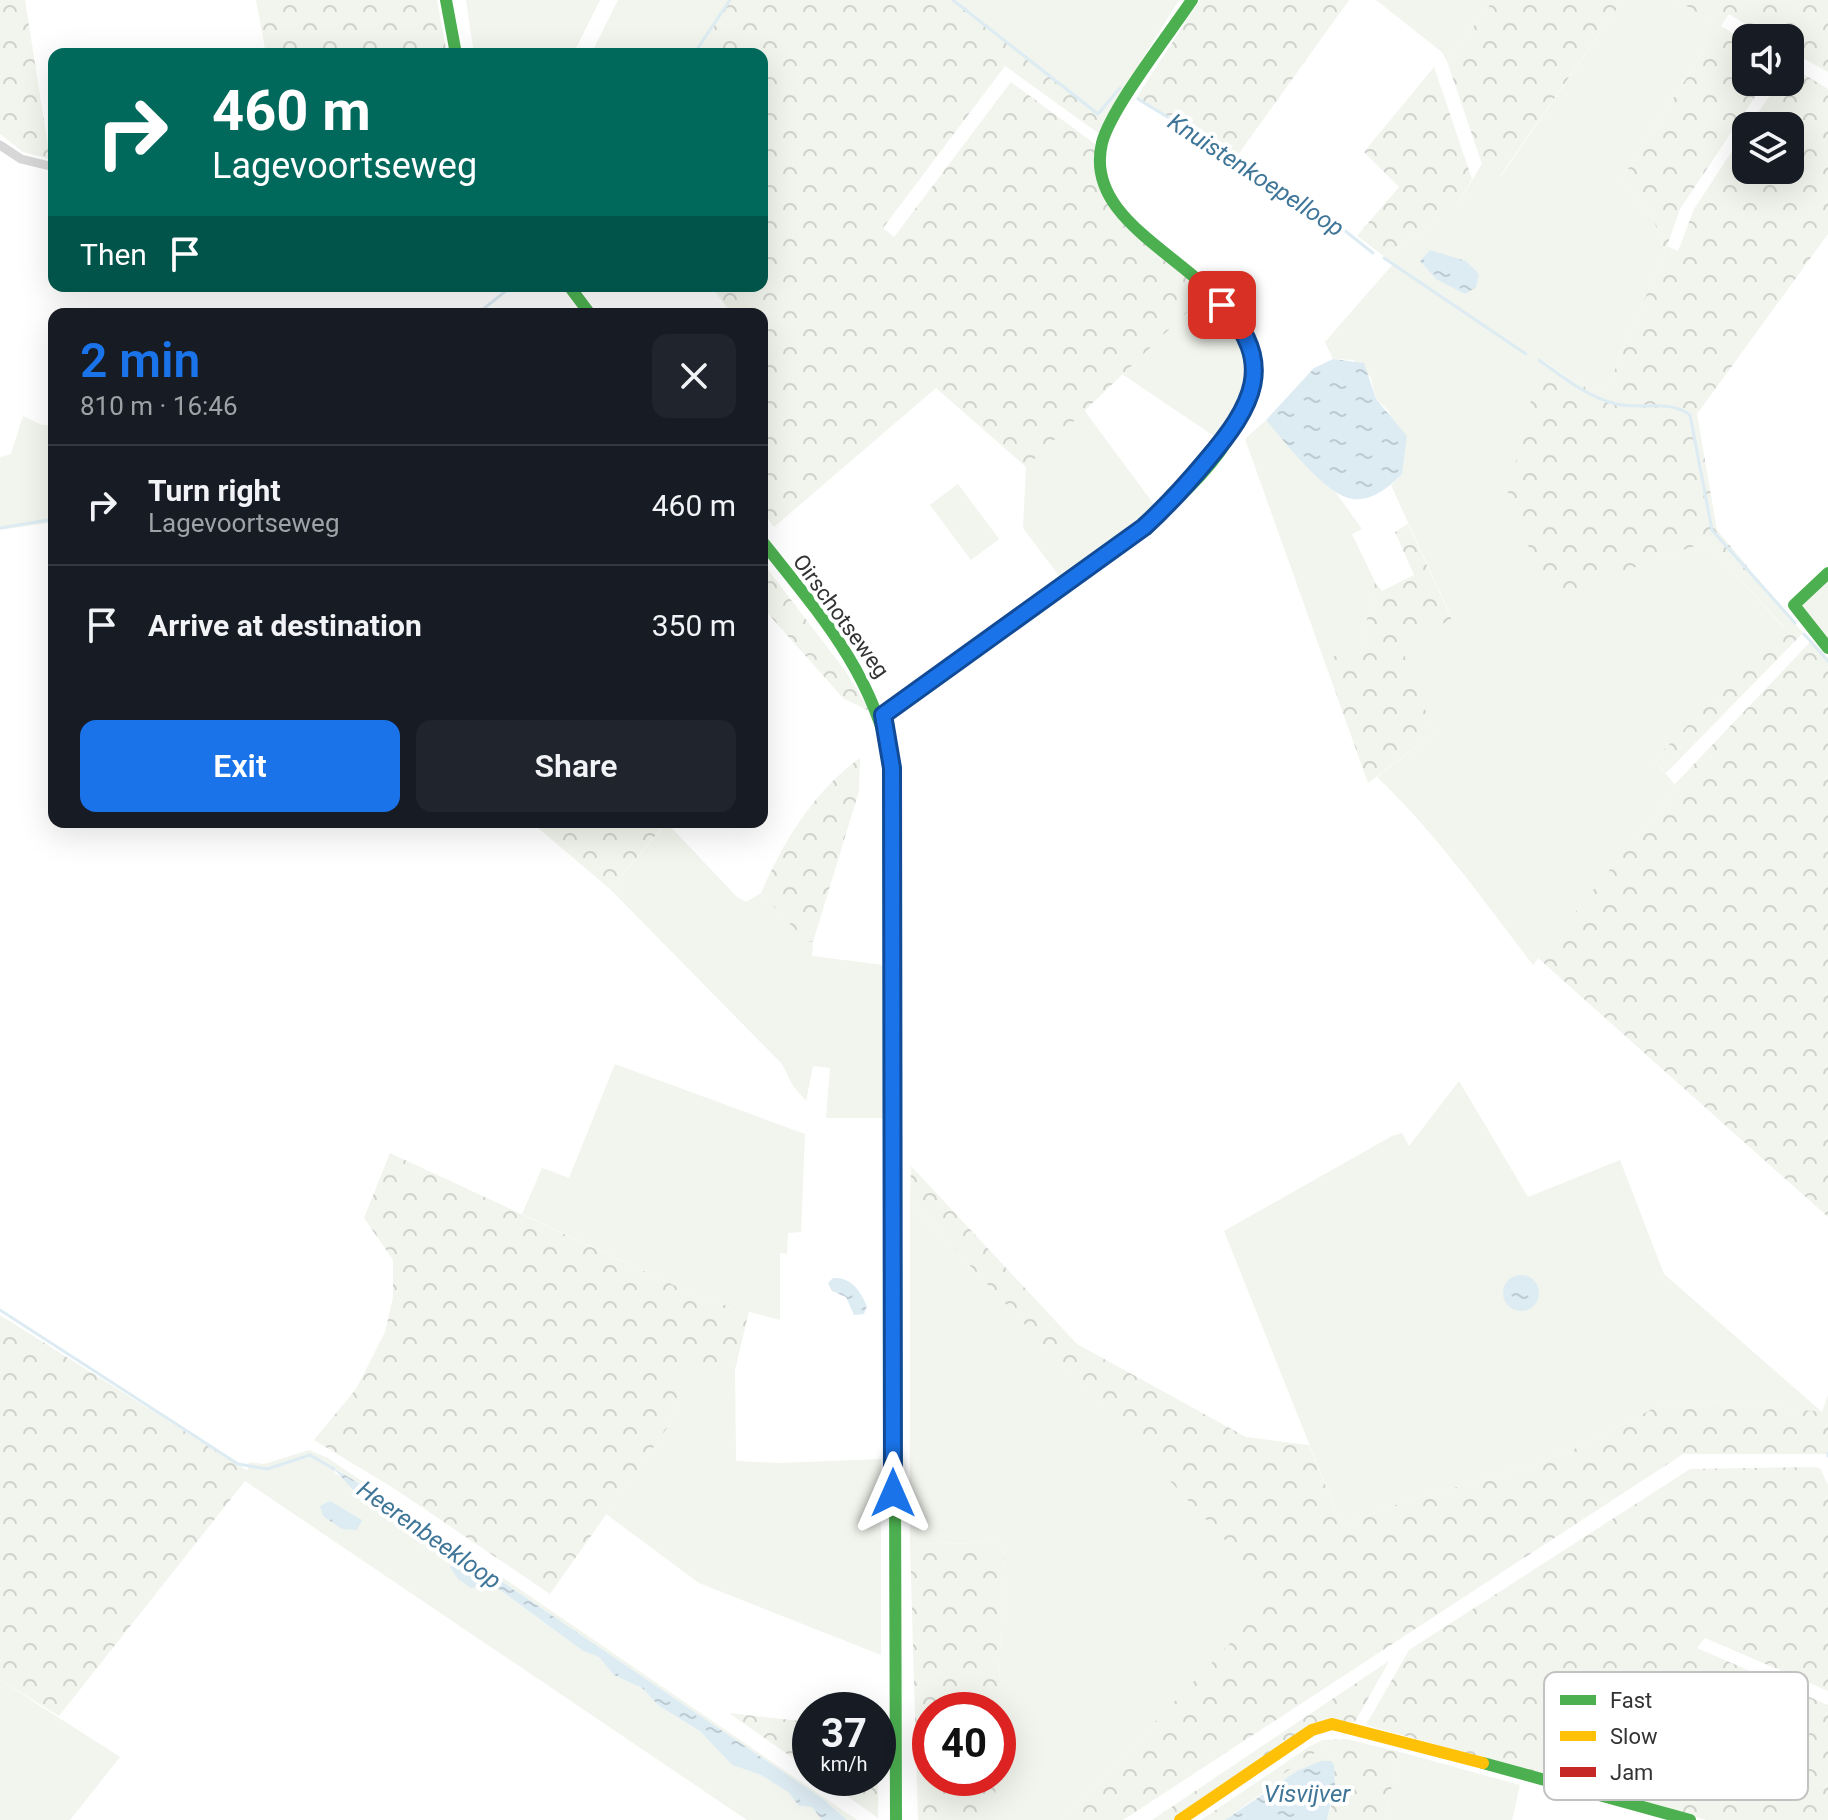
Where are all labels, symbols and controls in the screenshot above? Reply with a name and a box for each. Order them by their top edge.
map controls [1732,24,1804,184]
button: sound [1732,24,1804,96]
text: 460 m [212,78,371,144]
icon: right [80,80,184,184]
water label: Knuistenkoepelloop [1163,108,1349,242]
button: layers [1732,112,1804,184]
text: Lagevoortseweg [212,145,477,187]
icon: arrive [163,232,207,276]
text: Then [80,237,147,272]
pin [1188,271,1256,339]
icon: arrive [1200,283,1244,327]
text: 2 min [80,332,200,389]
button: close [652,334,736,418]
text: 810 m · 16:46 [80,391,238,421]
text: Turn right [148,473,281,508]
icon: right [80,483,124,527]
text: 460 m [652,488,736,523]
text: Lagevoortseweg [148,508,340,538]
street label: Oirschotseweg [788,549,894,683]
icon: arrive [80,603,124,647]
text: Arrive at destination [148,608,422,643]
text: 350 m [652,608,736,643]
button: Exit [80,720,400,812]
button: Share [416,720,736,812]
position arrow [851,1451,935,1535]
water label: Heerenbeekloop [352,1475,506,1595]
legend [1544,1672,1808,1800]
text: Fast [1610,1688,1652,1713]
speed limit sign: 40 [912,1692,1016,1796]
text: 37 [821,1710,867,1757]
text: Slow [1610,1724,1658,1749]
text: km/h [821,1752,867,1776]
text: Jam [1610,1760,1653,1785]
water label: Visvijver [1264,1780,1351,1808]

